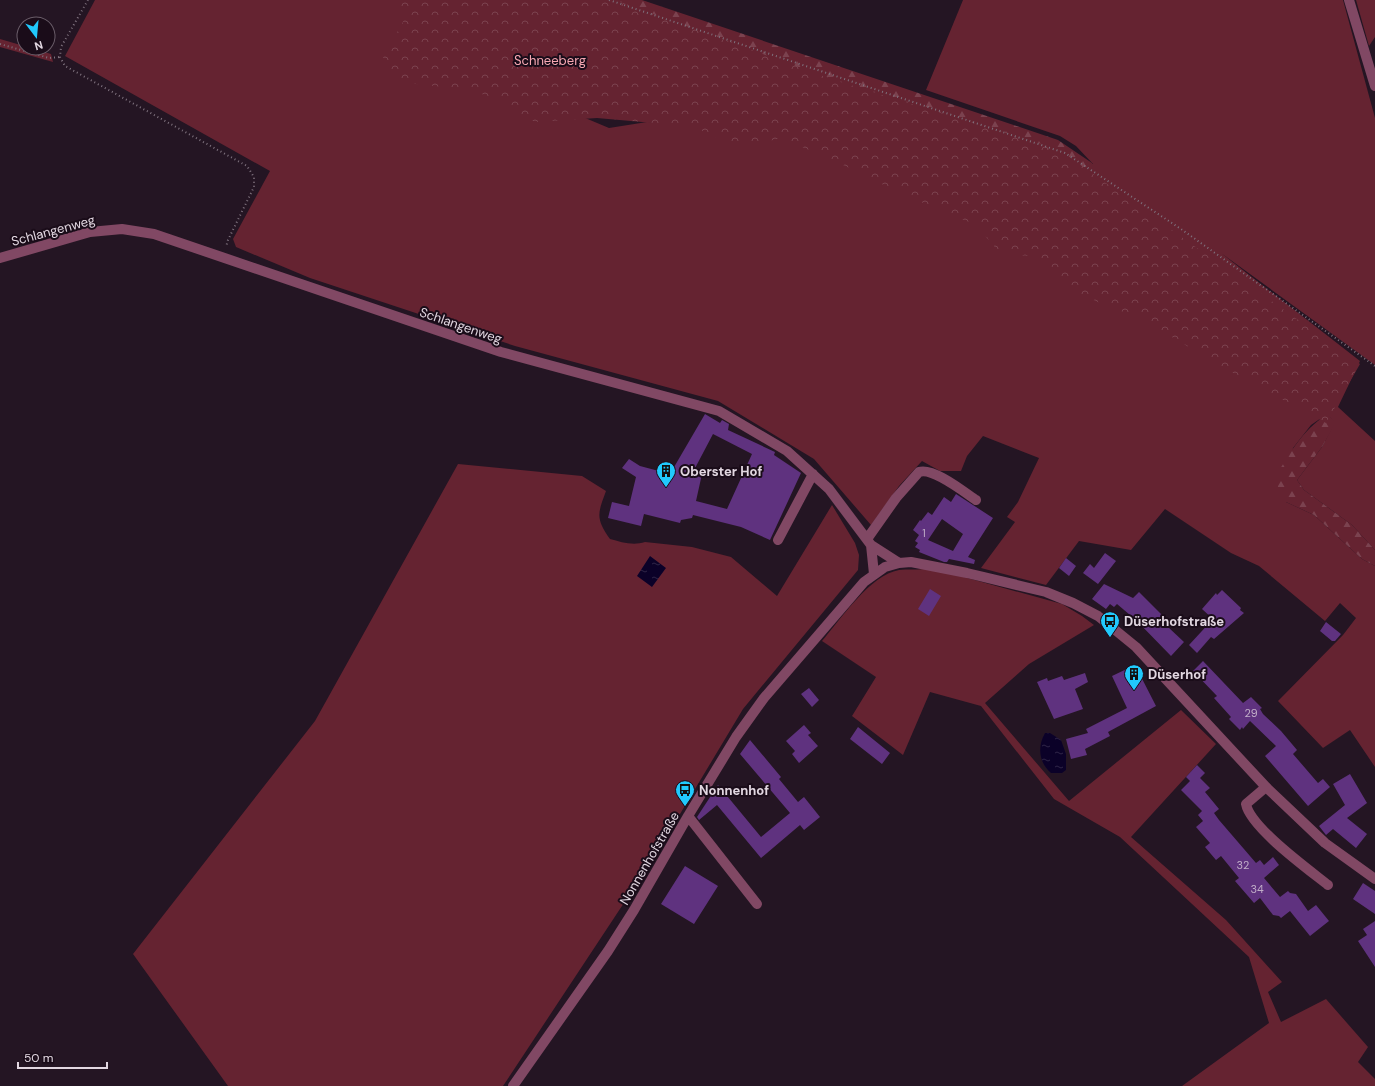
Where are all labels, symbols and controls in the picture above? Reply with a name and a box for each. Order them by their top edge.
north arrow [16,16,56,56]
text: N [33,38,45,53]
park label: Schneeberg [514,52,586,69]
street label: Schlangenweg [9,211,97,250]
street label: Schlangenweg [417,303,504,348]
building icon: Oberster Hof [655,460,677,488]
place label: Oberster Hof [680,463,762,480]
house number: 1 [922,526,926,540]
bus stop icon: Düserhofstraße [1099,610,1121,638]
place label: Düserhofstraße [1124,613,1224,630]
building icon: Düserhof [1123,663,1145,691]
place label: Düserhof [1148,666,1206,683]
house number: 29 [1244,706,1258,720]
bus stop icon: Nonnenhof [674,779,696,807]
place label: Nonnenhof [699,782,769,799]
street label: Nonnenhofstraße [616,809,683,908]
house number: 32 [1237,858,1249,872]
house number: 34 [1250,882,1264,896]
scale bar [18,1044,107,1070]
text: 50 m [24,1050,53,1066]

